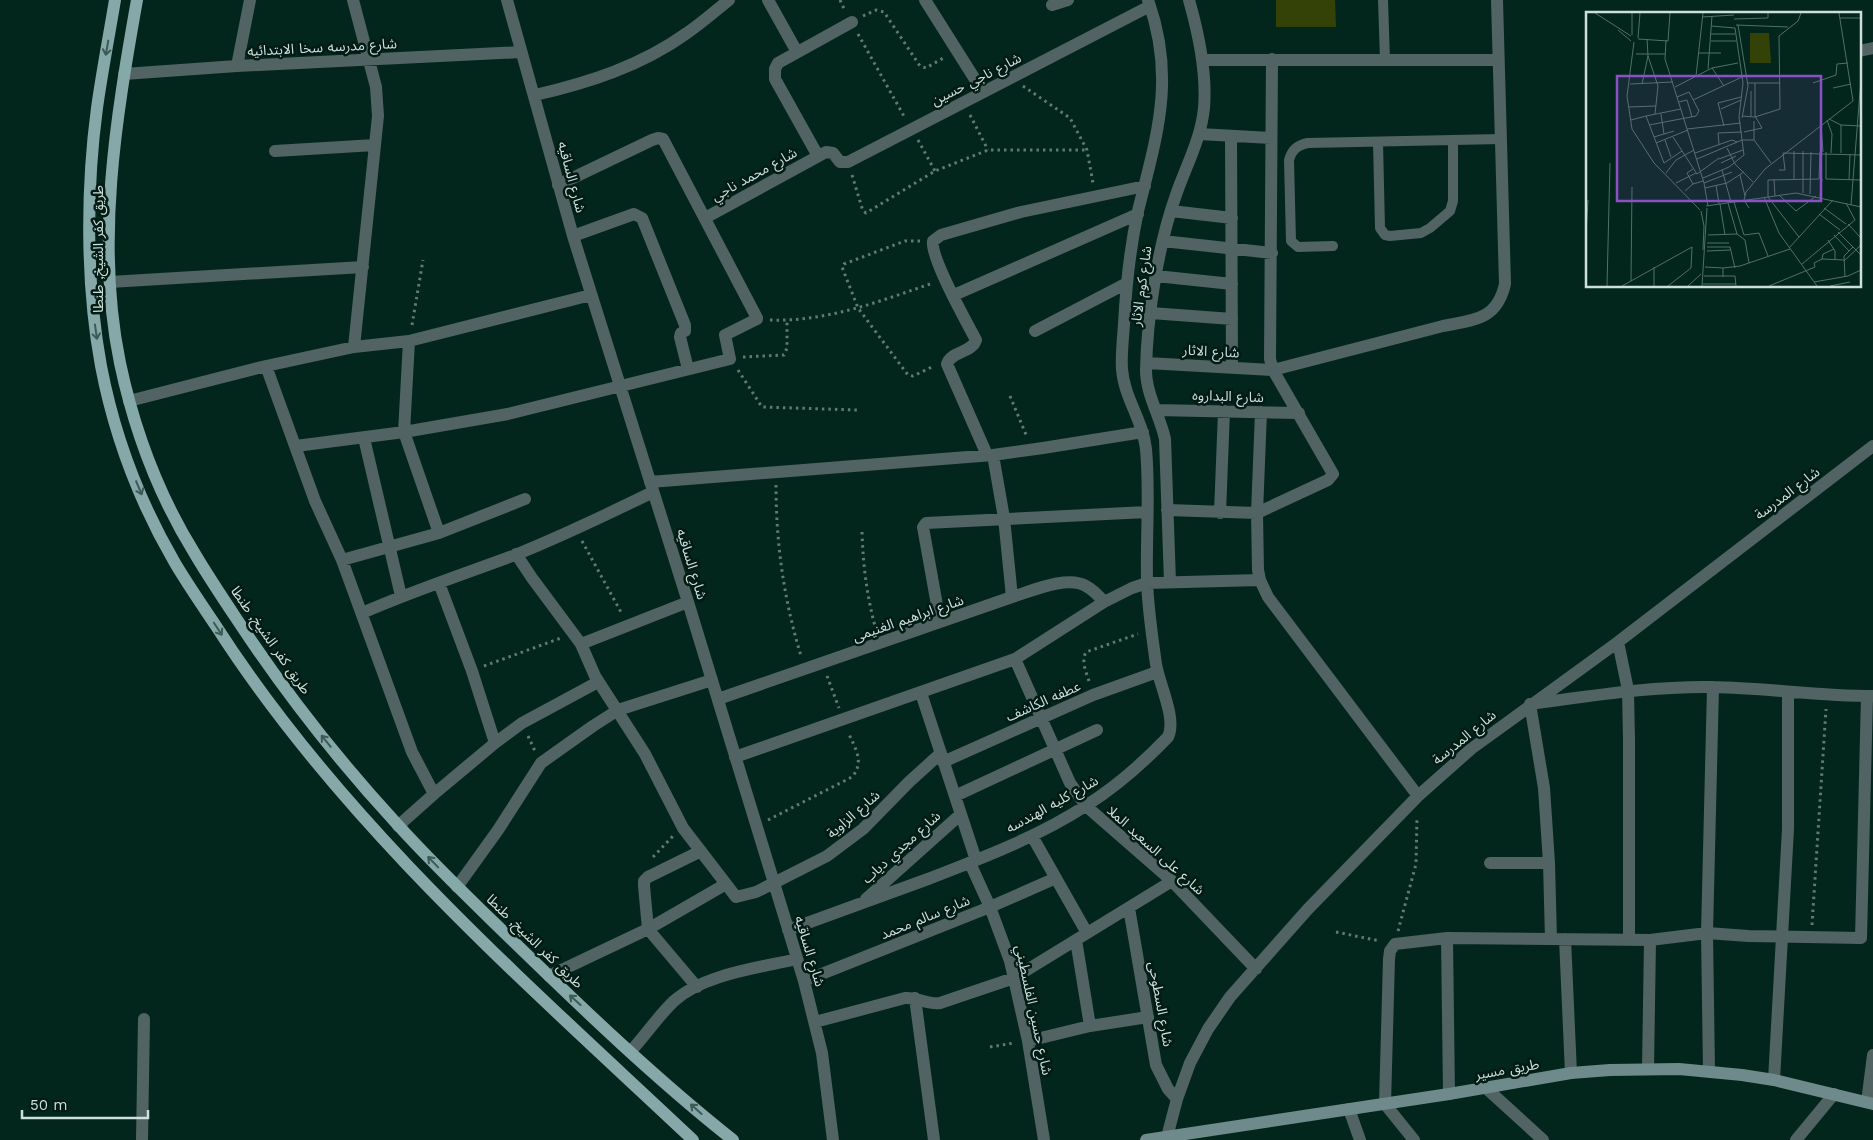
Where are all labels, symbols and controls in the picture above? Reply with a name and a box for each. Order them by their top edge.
inset map [1586,12,1860,288]
street label: شارع مدرسه سخا الابتدائيه [247,35,397,62]
one-way arrow [101,40,111,56]
street label: شارع ناجي حسين [928,49,1025,111]
street label: شارع الساقيه [552,140,589,215]
street label: شارع محمد ناجي [709,144,801,207]
street label: طريق كفر الشيخ, طنطا [90,185,109,313]
street label: شارع كوم الاثار [1127,245,1158,329]
one-way arrow [91,323,101,339]
street label: شارع الاثار [1181,341,1240,363]
street label: شارع البداروه [1192,387,1264,408]
street label: شارع المدرسة [1751,463,1824,525]
one-way arrow [134,480,144,495]
street label: شارع الساقيه [671,527,710,602]
street label: طريق كفر الشيخ, طنطا [225,583,314,699]
street label: شارع ابراهيم الغنيمى [850,592,967,647]
one-way arrow [213,622,223,636]
street label: عطفه الكاشف [1003,677,1083,725]
street label: شارع المدرسة [1429,707,1501,770]
one-way arrow [320,735,331,748]
street label: شارع كليه الهندسه [1003,772,1102,839]
street label: شارع الزاوية [823,787,885,844]
street label: شارع على السعيد الملا [1102,802,1208,900]
street label: شارع مجدي دياب [858,808,946,889]
one-way arrow [428,857,440,869]
street label: طريق كفر الشيخ, طنطا [481,891,587,993]
street label: شارع سالم محمد [878,892,973,945]
street label: شارع الساقيه [789,914,828,989]
street label: شارع حسين الفلسطيني [1009,943,1056,1077]
street label: شارع السطوحى [1143,960,1176,1048]
one-way arrow [569,994,581,1006]
street label: طريق مسير [1473,1055,1541,1085]
scale bar [22,1088,149,1120]
text: 50 m [30,1096,67,1114]
one-way arrow [689,1103,702,1115]

